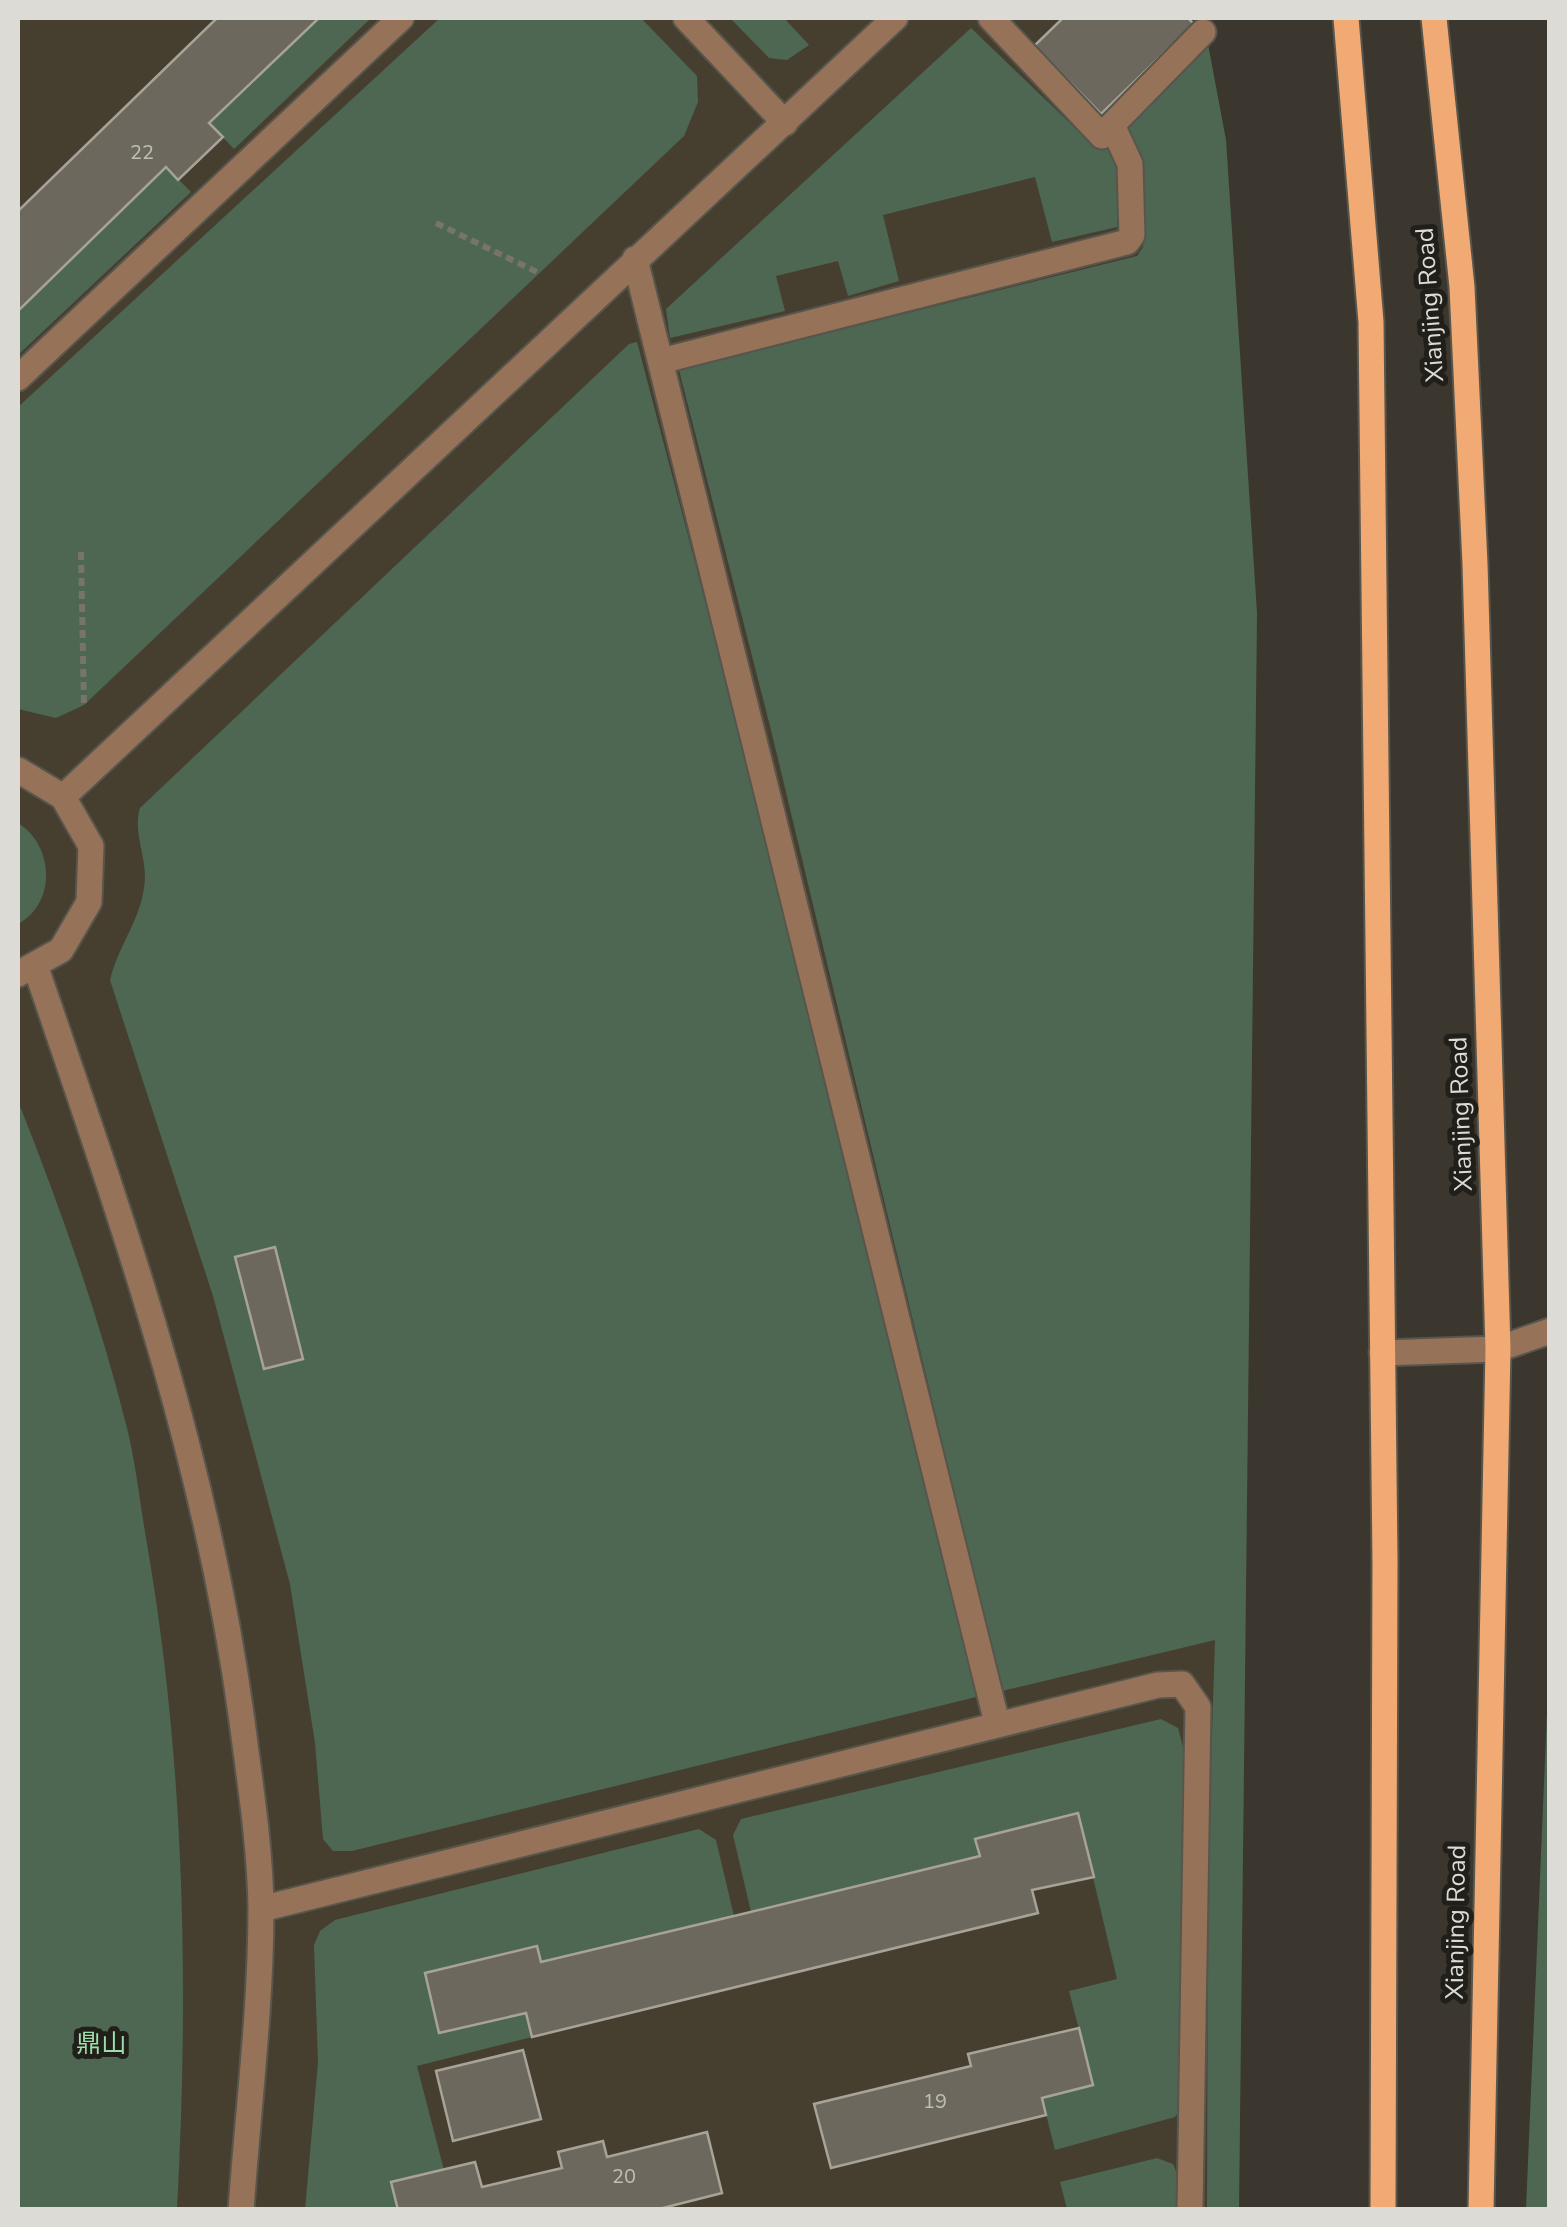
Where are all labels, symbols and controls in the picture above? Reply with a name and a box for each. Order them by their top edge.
house number: 22 [130,139,154,166]
street label: Xianjing Road [1408,227,1452,383]
street label: Xianjing Road [1441,1036,1481,1192]
street label: Xianjing Road [1438,1844,1474,2000]
park label: 鼎山 [76,2027,126,2061]
house number: 19 [923,2088,947,2115]
house number: 20 [612,2163,636,2190]

